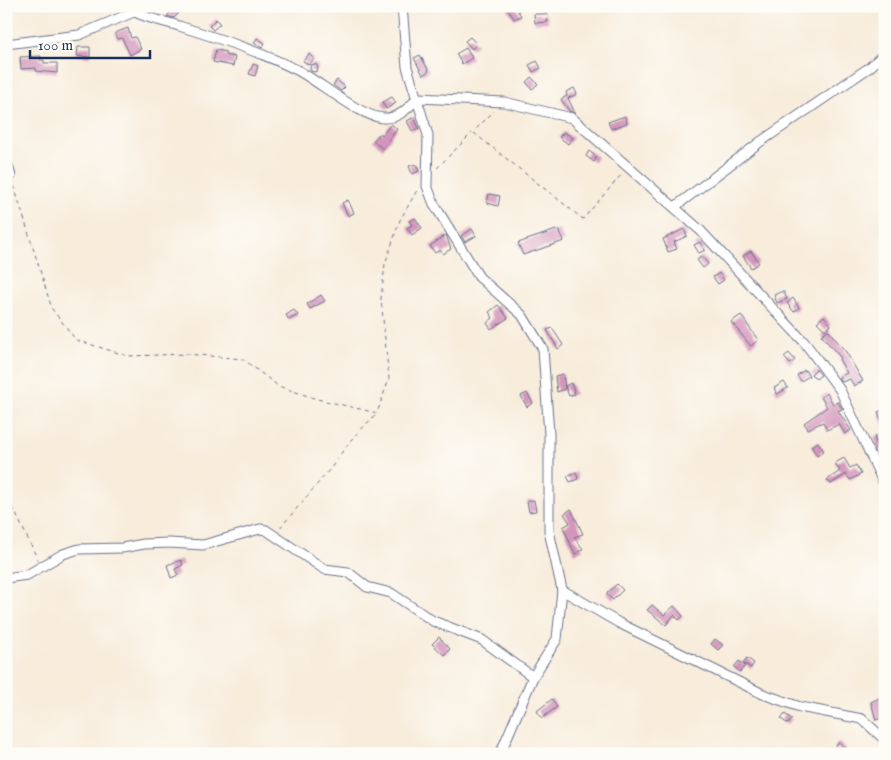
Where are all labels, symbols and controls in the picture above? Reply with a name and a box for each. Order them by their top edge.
scale bar [30,28,150,60]
text: 100 m [38,36,74,55]

